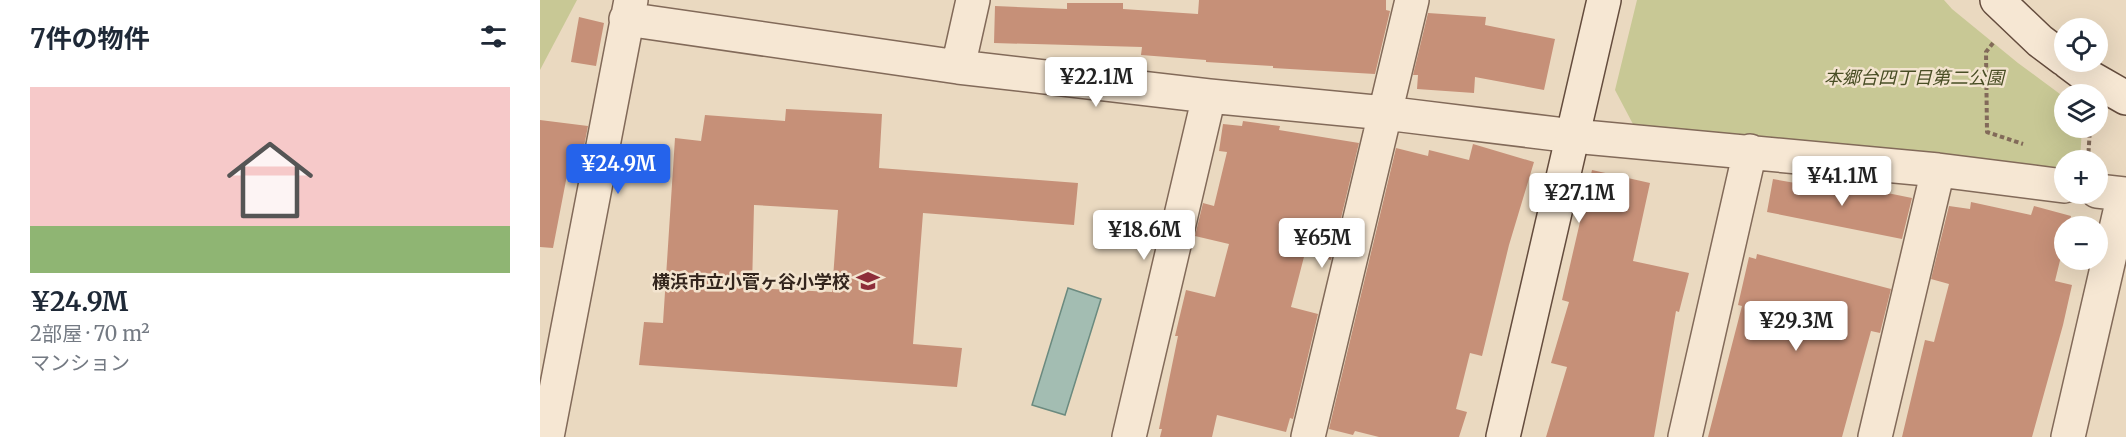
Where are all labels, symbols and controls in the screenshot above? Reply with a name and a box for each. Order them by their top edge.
map controls [2054,18,2108,270]
button: locate [2054,18,2108,72]
icon: filters [477,20,510,53]
text: 7件の物件 [30,22,150,55]
pin: ¥22.1M [1047,57,1145,108]
text: ¥22.1M [1059,64,1133,89]
park label: 本郷台四丁目第二公園 [1824,66,2007,89]
button: layers [2054,84,2108,138]
icon: home [216,126,324,234]
pin: ¥24.9M [569,144,667,195]
button: + [2054,150,2108,204]
text: ¥24.9M [580,151,656,176]
pin: ¥41.1M [1793,156,1891,207]
text: ¥41.1M [1806,163,1878,188]
pin: ¥27.1M [1530,173,1628,224]
text: ¥27.1M [1543,180,1615,205]
pin: ¥18.6M [1095,210,1193,261]
button: − [2054,216,2108,270]
text: ¥18.6M [1107,217,1181,242]
pin: ¥65M [1286,218,1358,269]
text: ¥65M [1293,225,1351,250]
school or university icon: 横浜市立小菅ヶ谷小学校 [855,268,881,294]
place label: 横浜市立小菅ヶ谷小学校 [652,270,850,293]
text: ¥24.9M [30,285,128,318]
pin: ¥29.3M [1747,301,1845,352]
text: ¥29.3M [1759,308,1833,333]
text: 2部屋 · 70 m² [30,321,150,346]
text: マンション [30,350,130,375]

